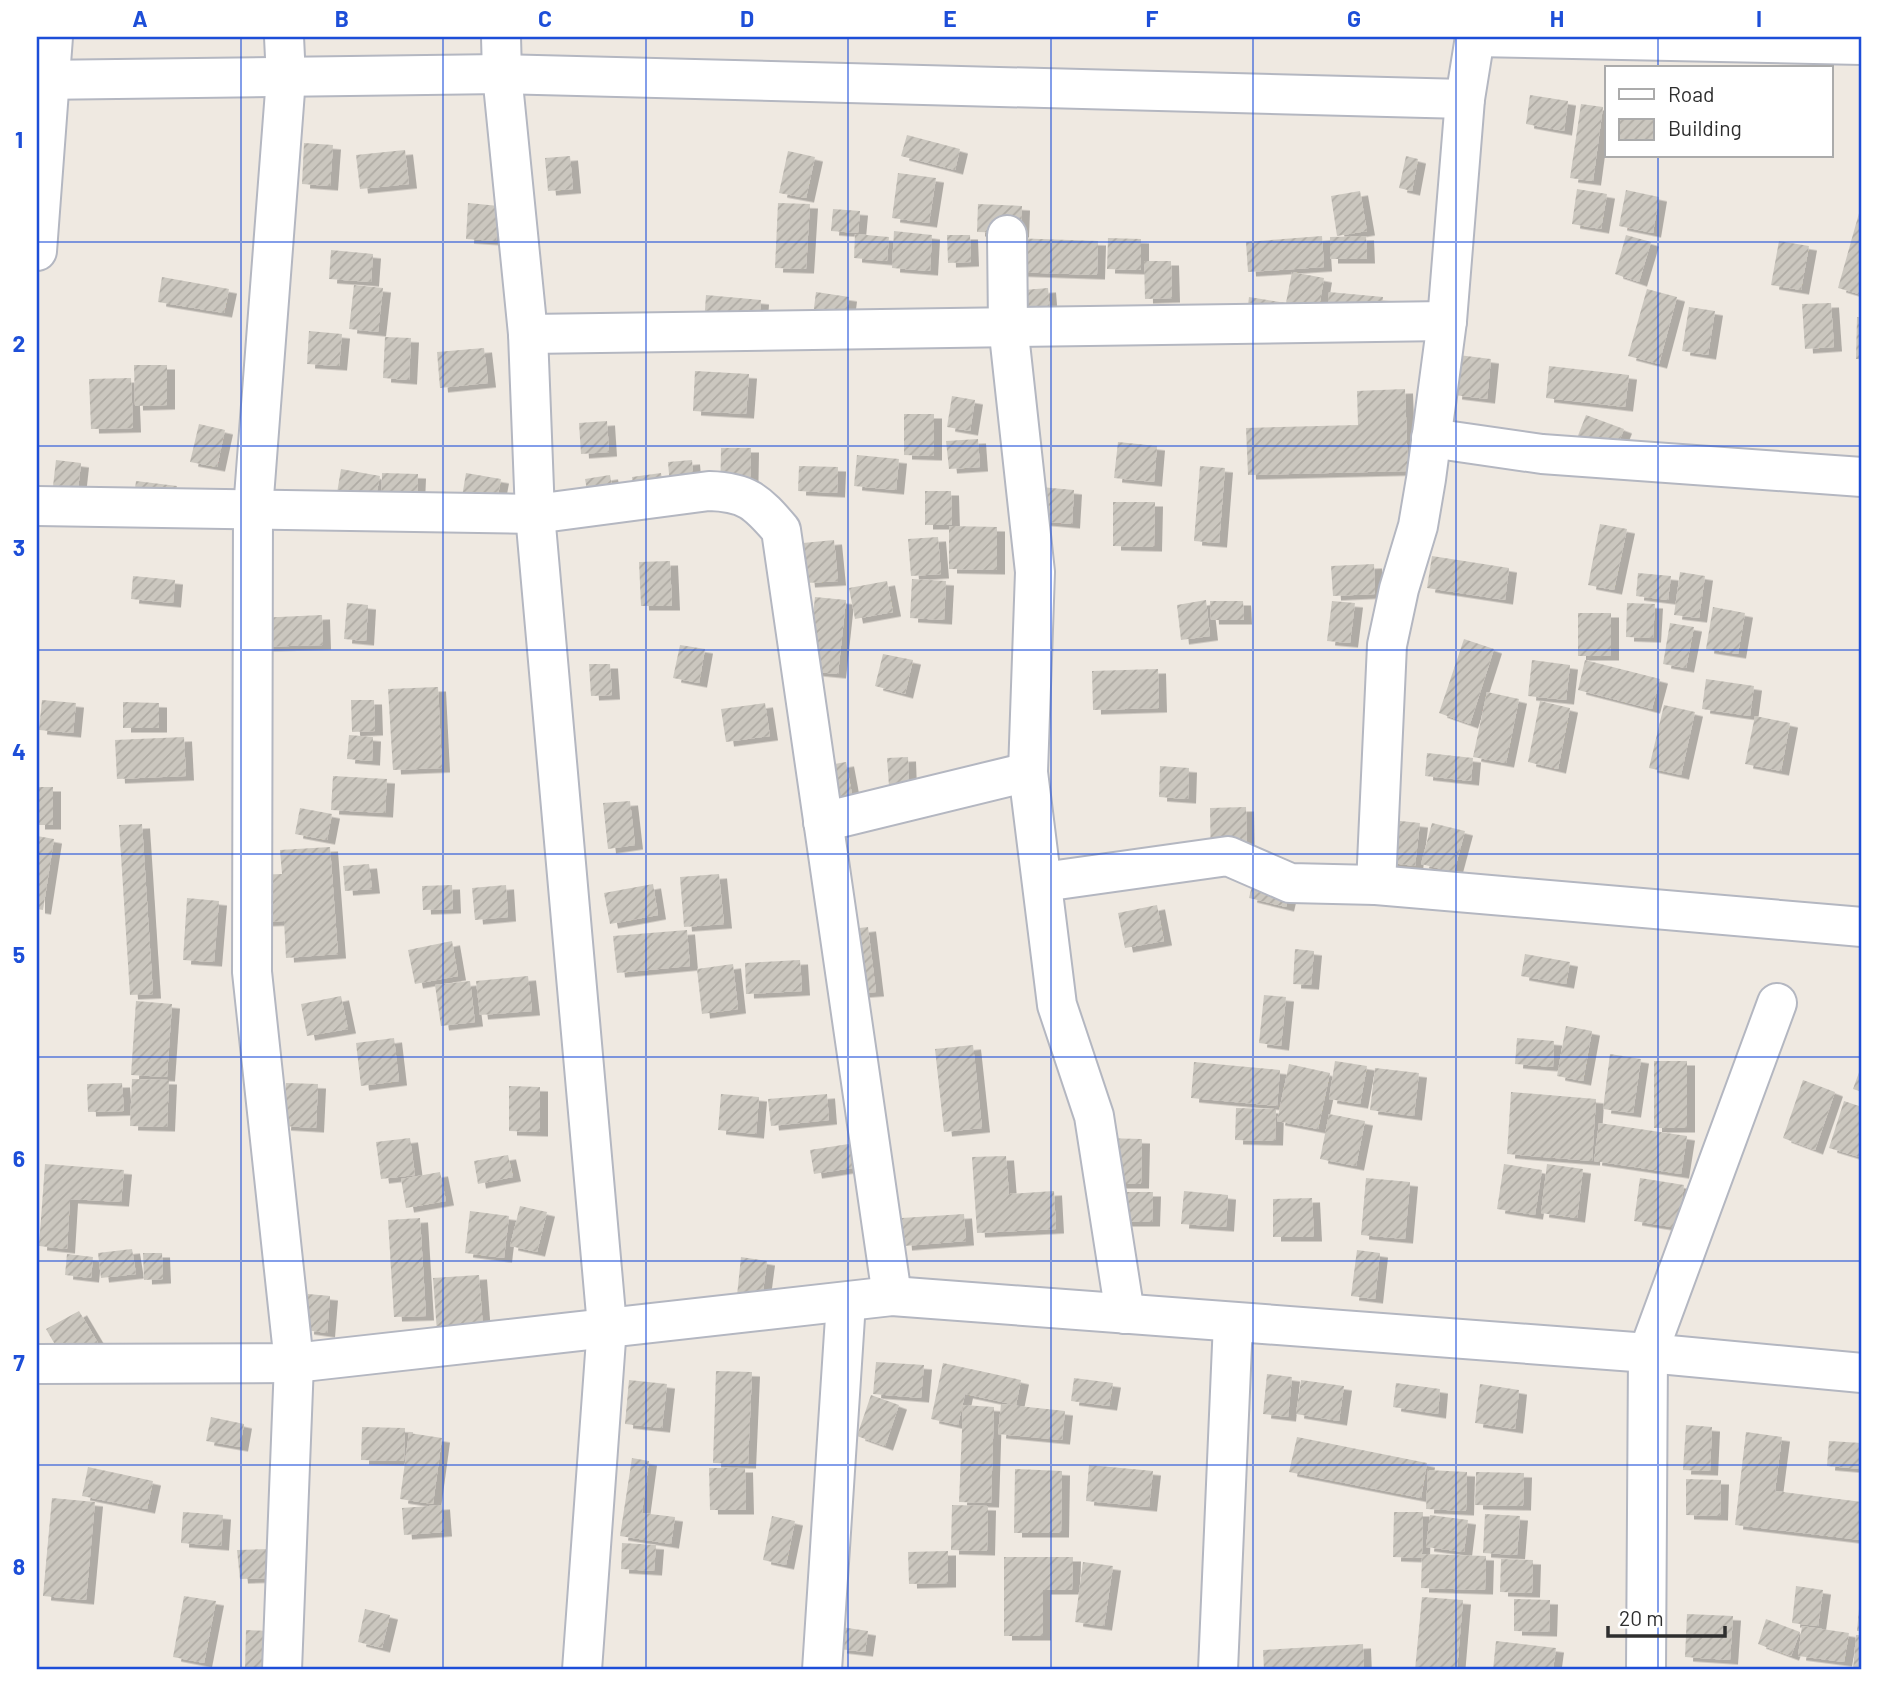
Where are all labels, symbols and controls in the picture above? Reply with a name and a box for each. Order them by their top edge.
text: A [132,4,148,32]
text: B [335,4,349,32]
text: C [538,4,552,32]
text: D [740,4,754,32]
text: E [943,4,957,32]
text: F [1146,4,1159,32]
text: G [1347,4,1361,32]
text: H [1550,4,1564,32]
text: I [1756,4,1762,32]
legend [1605,66,1832,158]
text: Road [1668,81,1714,106]
text: Building [1668,115,1742,140]
text: 1 [15,125,23,153]
text: 2 [13,329,25,357]
text: 3 [13,533,25,561]
text: 4 [12,737,26,765]
text: 5 [13,940,25,968]
text: 6 [13,1144,25,1172]
text: 7 [13,1348,25,1376]
text: 8 [13,1552,25,1580]
scale bar [1608,1595,1726,1639]
text: 20 m [1619,1605,1664,1630]

